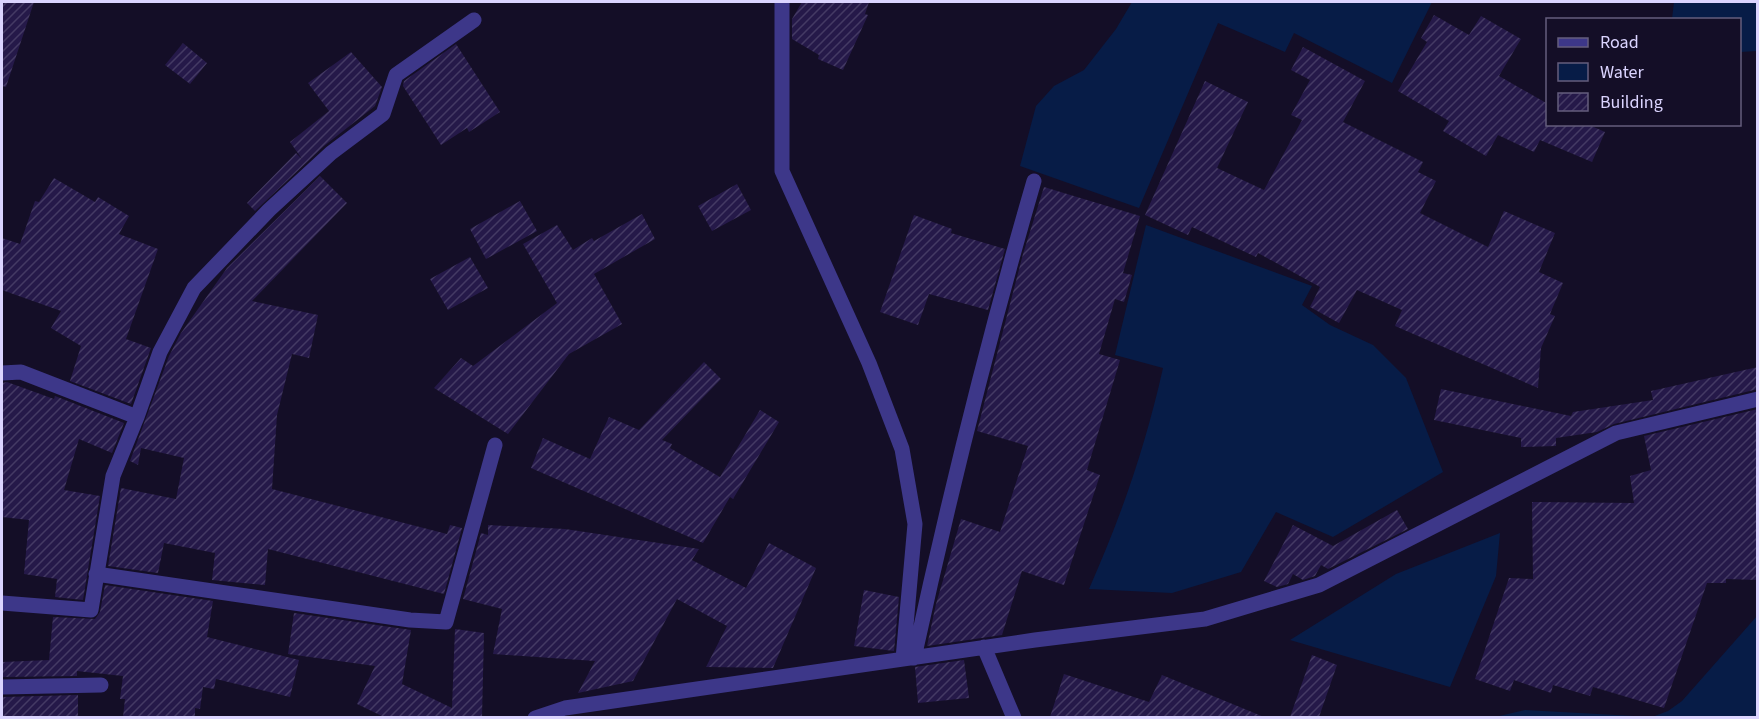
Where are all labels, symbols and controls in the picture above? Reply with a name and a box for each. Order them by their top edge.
legend [1546,18,1741,126]
text: Road [1600,30,1639,55]
text: Water [1600,60,1644,85]
text: Building [1600,90,1663,115]

